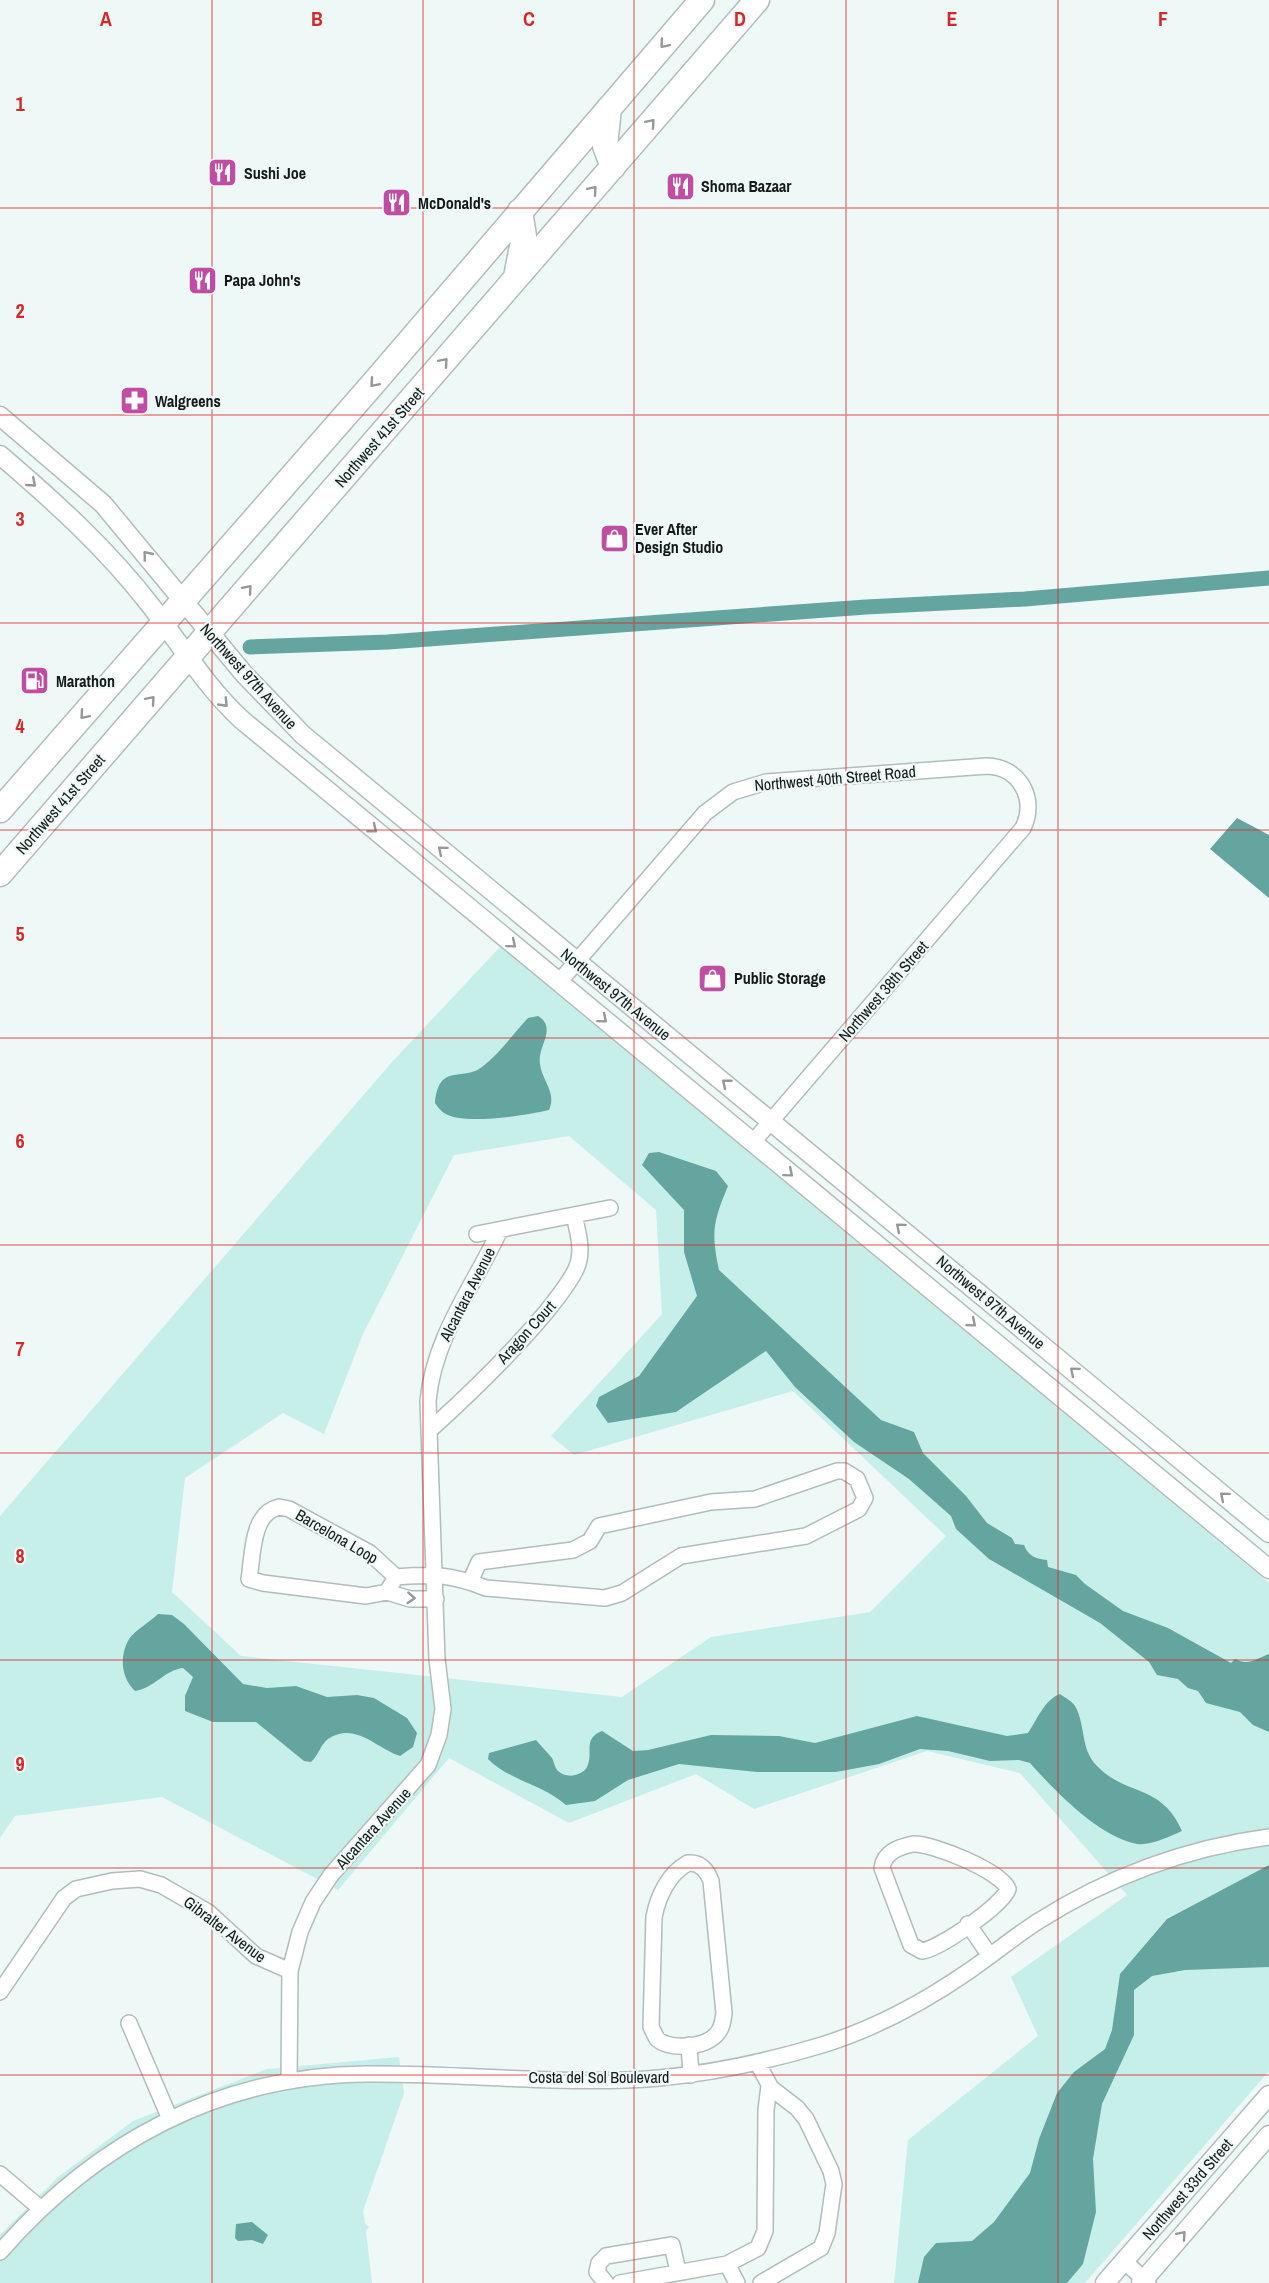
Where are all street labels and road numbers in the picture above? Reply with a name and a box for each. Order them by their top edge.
street label: Northwest 41st Street [329,382,429,492]
street label: Northwest 97th Avenue [196,618,302,734]
street label: Northwest 41st Street [10,749,110,859]
street label: Northwest 40th Street Road [753,760,917,796]
street label: Northwest 38th Street [833,936,933,1046]
street label: Northwest 97th Avenue [556,943,676,1045]
street label: Alcantara Avenue [433,1243,500,1346]
street label: Northwest 97th Avenue [932,1250,1050,1354]
street label: Aragon Court [491,1295,561,1369]
street label: Barcelona Loop [292,1503,382,1569]
street label: Alcantara Avenue [330,1783,416,1874]
street label: Gibralter Avenue [179,1891,271,1967]
street label: Costa del Sol Boulevard [529,2066,669,2088]
street label: Northwest 33rd Street [1137,2133,1237,2244]

